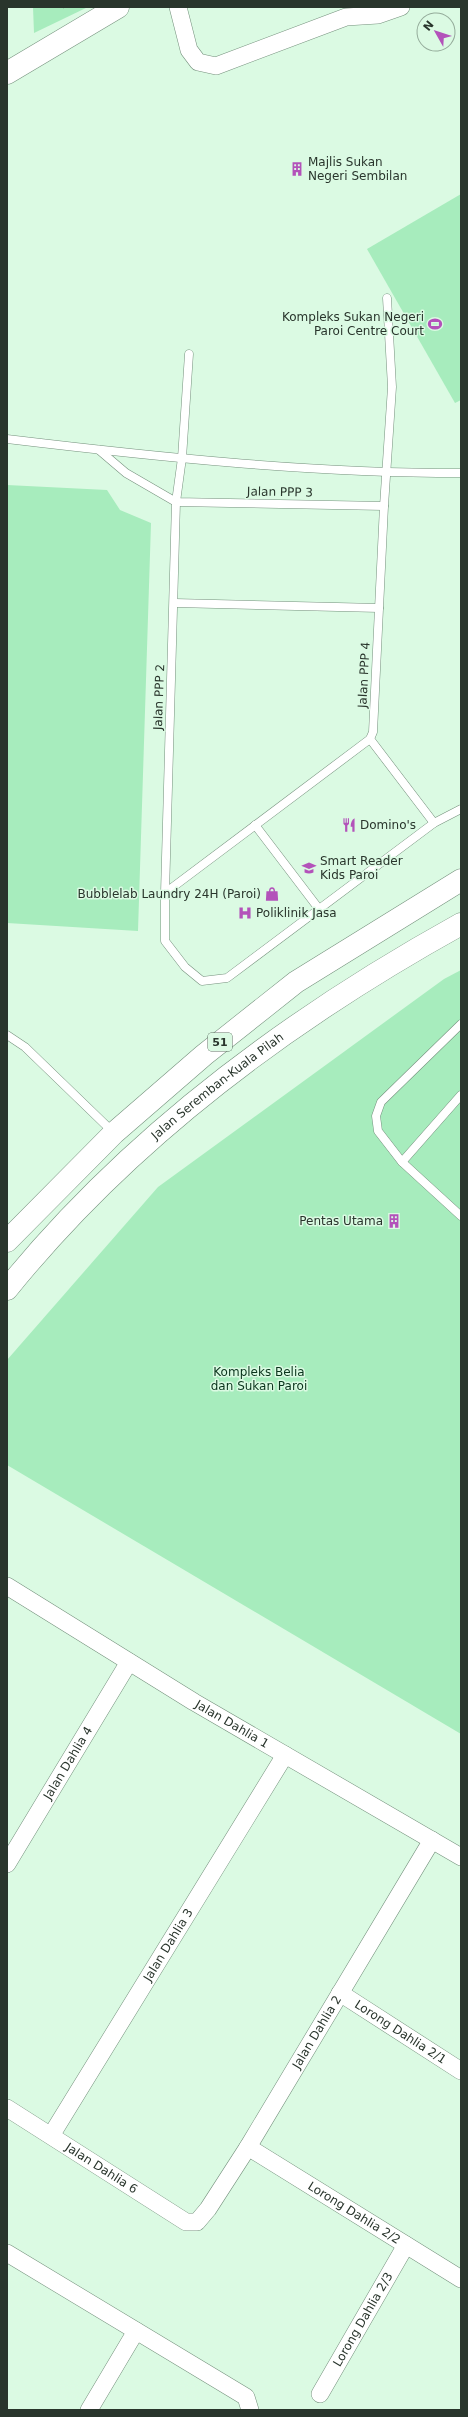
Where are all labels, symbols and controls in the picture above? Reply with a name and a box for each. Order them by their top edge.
north arrow [416,12,456,52]
text: N [421,18,437,34]
place label: Majlis Sukan Negeri Sembilan [308,155,407,183]
building icon: Majlis Sukan Negeri Sembilan [289,161,305,177]
place label: Kompleks Sukan Negeri Paroi Centre Court [282,310,424,338]
sports icon: Kompleks Sukan Negeri Paroi Centre Court [427,316,443,332]
street label: Jalan PPP 3 [246,484,313,500]
street label: Jalan PPP 4 [355,642,373,709]
street label: Jalan PPP 2 [151,664,167,731]
restaurant icon: Domino's [341,817,357,833]
place label: Domino's [360,818,416,832]
place label: Smart Reader Kids Paroi [320,854,403,882]
school or university icon: Smart Reader Kids Paroi [301,860,317,876]
shop icon: Bubblelab Laundry 24H (Paroi) [264,886,280,902]
place label: Bubblelab Laundry 24H (Paroi) [78,887,261,901]
hospital icon: Poliklinik Jasa [237,905,253,921]
place label: Poliklinik Jasa [256,906,337,920]
street label: Jalan Seremban-Kuala Pilah [148,1030,286,1143]
road number: 51 [208,1033,232,1051]
building icon: Pentas Utama [386,1213,402,1229]
place label: Pentas Utama [299,1214,383,1228]
park label: Kompleks Belia dan Sukan Paroi [211,1365,307,1393]
street label: Jalan Dahlia 1 [192,1697,271,1751]
street label: Jalan Dahlia 4 [40,1724,95,1803]
street label: Jalan Dahlia 3 [140,1906,196,1985]
street label: Jalan Dahlia 2 [289,1993,344,2072]
street label: Lorong Dahlia 2/1 [352,1997,449,2067]
street label: Jalan Dahlia 6 [62,2139,140,2196]
street label: Lorong Dahlia 2/2 [305,2179,403,2247]
street label: Lorong Dahlia 2/3 [330,2270,396,2369]

